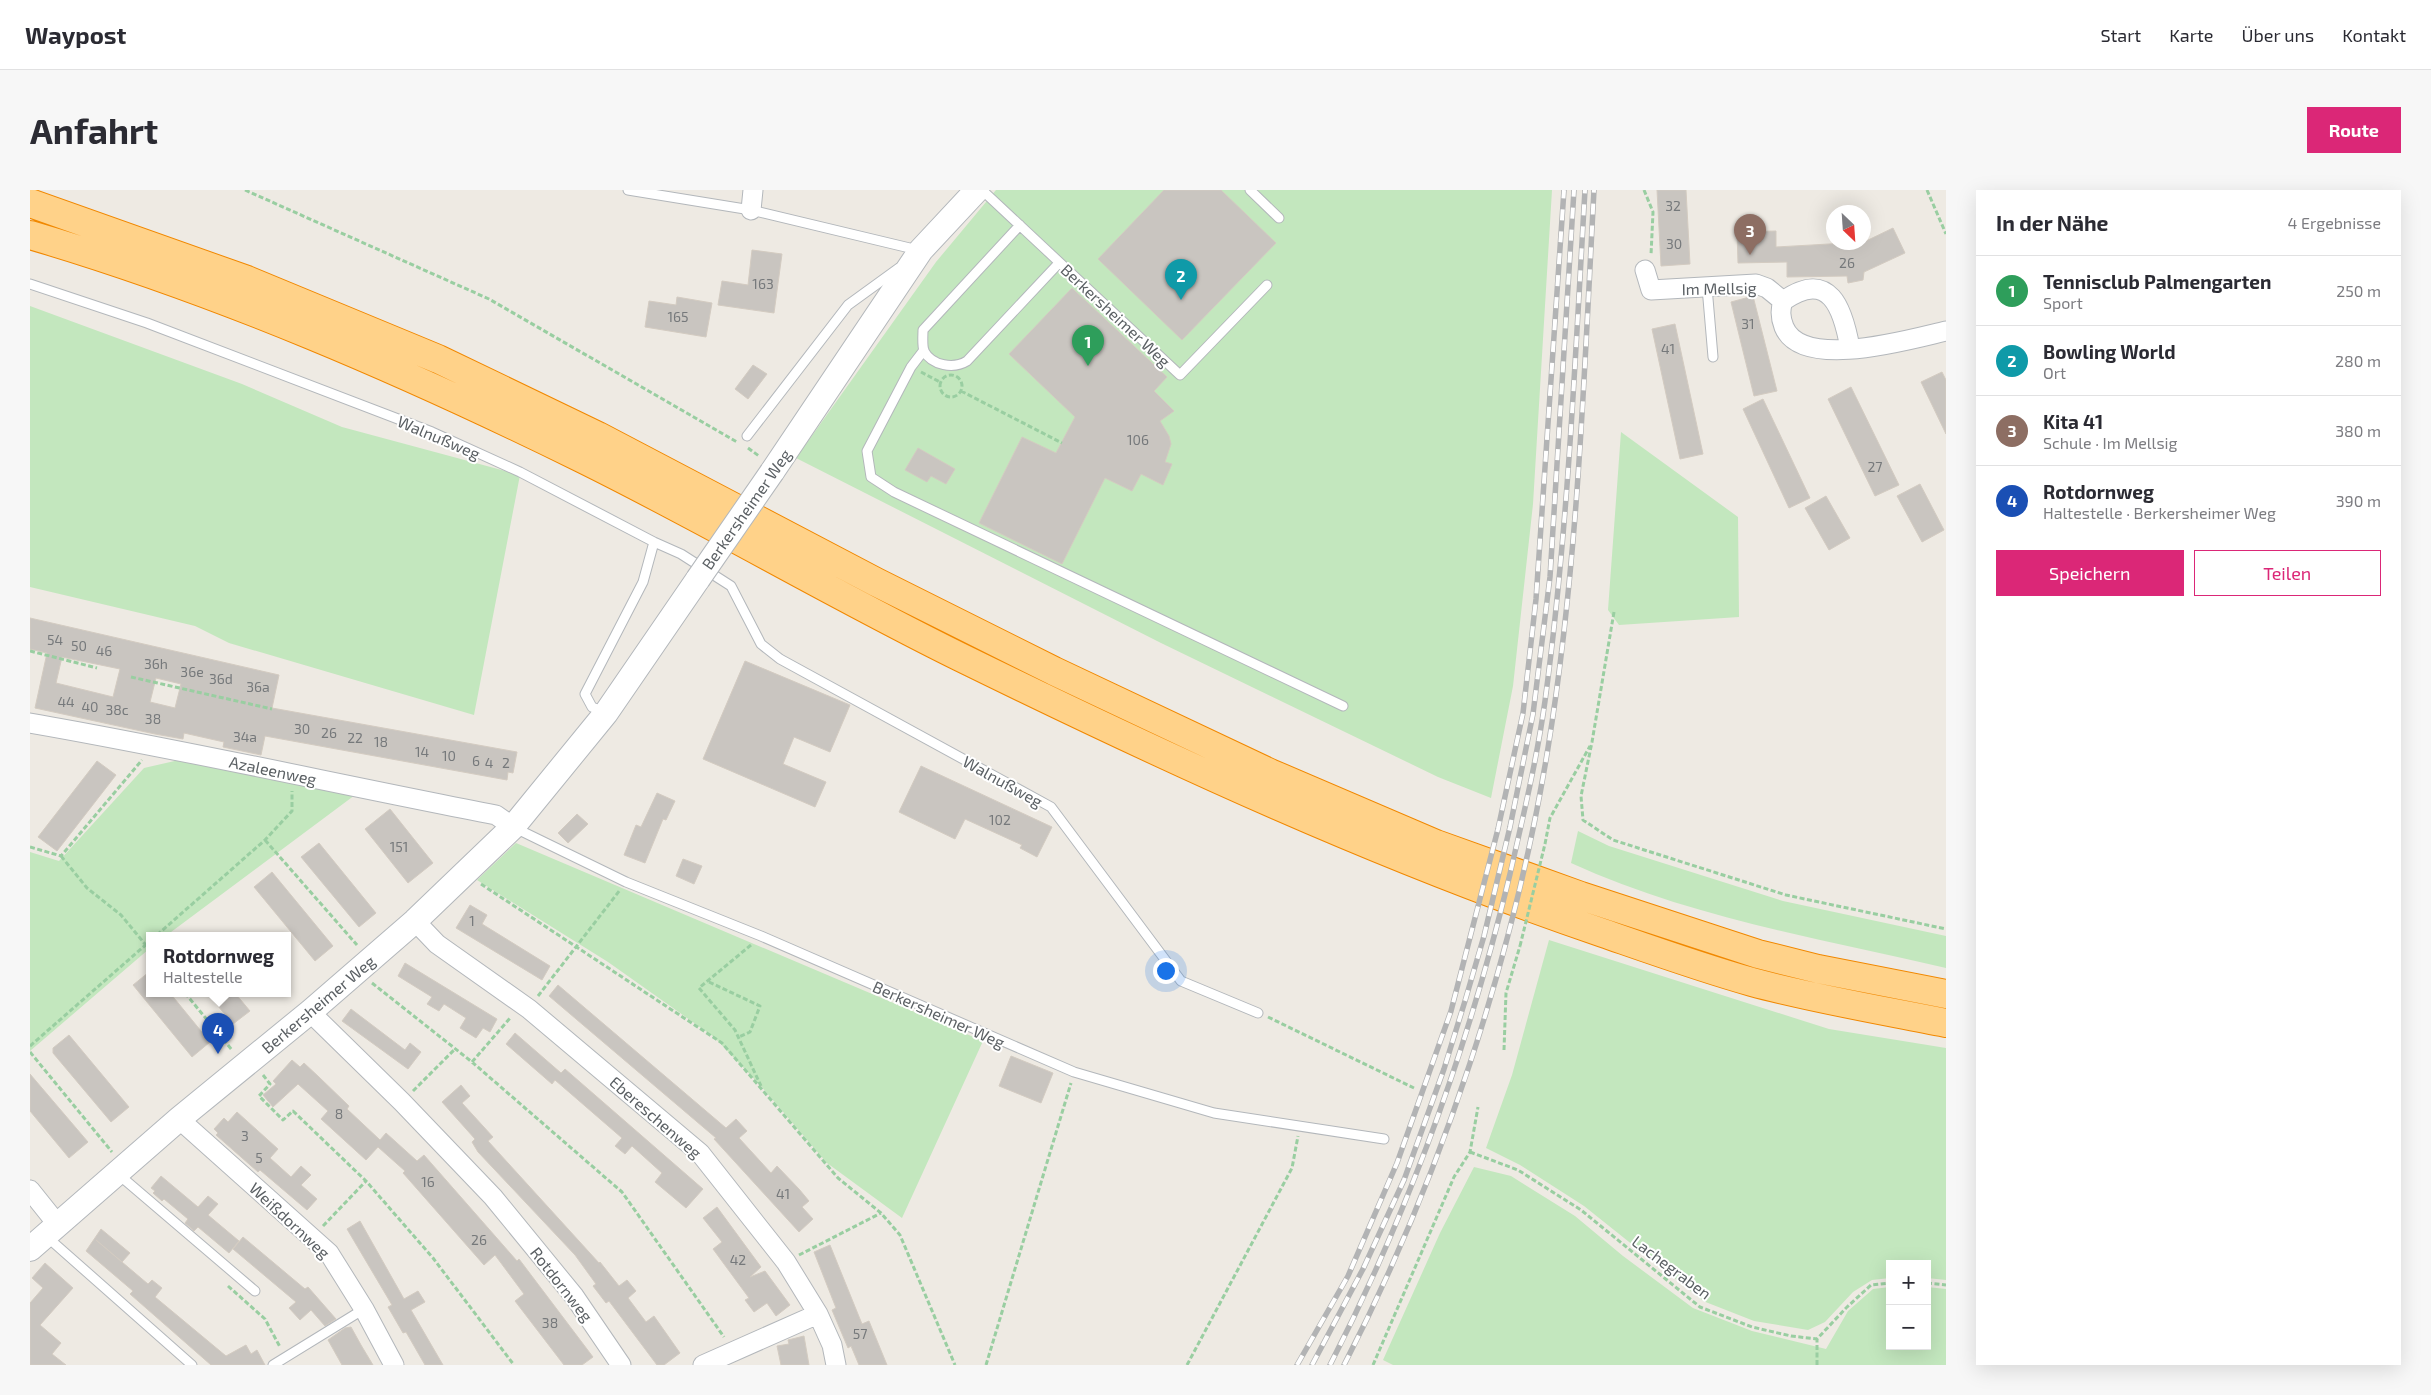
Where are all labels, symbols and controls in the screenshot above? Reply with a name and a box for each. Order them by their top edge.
text: Waypost [25,20,126,49]
text: Start [2100,24,2141,46]
text: Karte [2169,24,2214,46]
text: Über uns [2242,24,2314,46]
text: Kontakt [2342,24,2406,46]
button: Route [2307,107,2401,153]
text: Anfahrt [30,109,158,151]
house number: 32 [1665,197,1681,214]
north arrow [1826,205,1871,250]
text: In der Nähe [1996,210,2108,235]
text: 4 Ergebnisse [2288,213,2381,232]
pin: 3 [1734,214,1766,255]
house number: 30 [1666,235,1682,252]
house number: 26 [1839,254,1855,271]
pin: 2 [1165,259,1197,300]
street label: Berkersheimer Weg [1057,260,1175,371]
text: Tennisclub Palmengarten [2043,270,2271,293]
house number: 163 [752,275,774,292]
street label: Im Mellsig [1681,278,1757,298]
text: 1 [2009,281,2015,300]
text: 250 m [2336,281,2381,300]
text: Sport [2043,293,2083,312]
house number: 165 [667,308,689,325]
house number: 31 [1741,315,1755,332]
pin: 1 [1072,325,1104,366]
house number: 41 [1661,340,1675,357]
text: Bowling World [2043,340,2175,363]
text: 2 [2007,351,2017,370]
text: 280 m [2335,351,2381,370]
text: Ort [2043,363,2066,382]
text: Kita 41 [2043,410,2103,433]
street label: Walnußweg [395,411,483,463]
text: 3 [2007,421,2017,440]
text: 380 m [2335,421,2381,440]
house number: 106 [1127,431,1149,448]
text: Schule · Im Mellsig [2043,433,2177,452]
street label: Berkersheimer Weg [697,445,795,573]
house number: 27 [1867,458,1883,475]
text: Rotdornweg [2043,480,2154,503]
text: 4 [2007,491,2017,510]
text: 390 m [2336,491,2381,510]
text: Haltestelle · Berkersheimer Weg [2043,503,2276,522]
button: Speichern [1996,550,2184,596]
button: Teilen [2194,550,2381,596]
house number: 54 [47,631,63,648]
house number: 50 [71,637,87,654]
house number: 46 [96,642,112,659]
house number: 36h [144,655,168,672]
house number: 36e [180,663,204,680]
house number: 36d [209,670,233,687]
house number: 36a [246,678,270,695]
house number: 44 [57,693,75,710]
house number: 40 [81,698,99,715]
house number: 38c [105,701,129,718]
house number: 38 [145,710,161,727]
house number: 30 [294,720,310,737]
house number: 26 [321,724,337,741]
house number: 34a [233,728,257,745]
house number: 22 [347,729,363,746]
house number: 18 [374,733,388,750]
house number: 14 [415,743,429,760]
house number: 10 [442,747,456,764]
street label: Azaleenweg [228,751,318,789]
street label: Walnußweg [960,751,1046,811]
house number: 6 [472,752,480,769]
house number: 4 [485,754,493,771]
house number: 2 [502,754,510,771]
house number: 102 [989,811,1011,828]
house number: 151 [390,838,408,855]
house number: 1 [469,912,475,929]
popup [146,932,291,997]
text: Rotdornweg [163,944,274,967]
street label: Berkersheimer Weg [257,951,379,1057]
your location [1153,958,1179,984]
text: Haltestelle [163,967,243,986]
street label: Berkersheimer Weg [870,976,1008,1052]
pin: 4 [202,1013,234,1054]
street label: Ebereschenweg [606,1072,706,1162]
house number: 8 [335,1105,343,1122]
house number: 3 [241,1127,249,1144]
house number: 5 [255,1149,263,1166]
house number: 16 [421,1173,435,1190]
street label: Weißdornweg [246,1178,334,1262]
house number: 41 [776,1185,790,1202]
house number: 26 [471,1231,487,1248]
street label: Lachegraben [1629,1231,1715,1303]
street label: Rotdornweg [527,1243,597,1325]
house number: 42 [730,1251,746,1268]
map controls [1886,1260,1931,1350]
button: + [1886,1260,1931,1305]
button: − [1886,1305,1931,1350]
house number: 38 [542,1314,558,1331]
house number: 57 [853,1325,867,1342]

